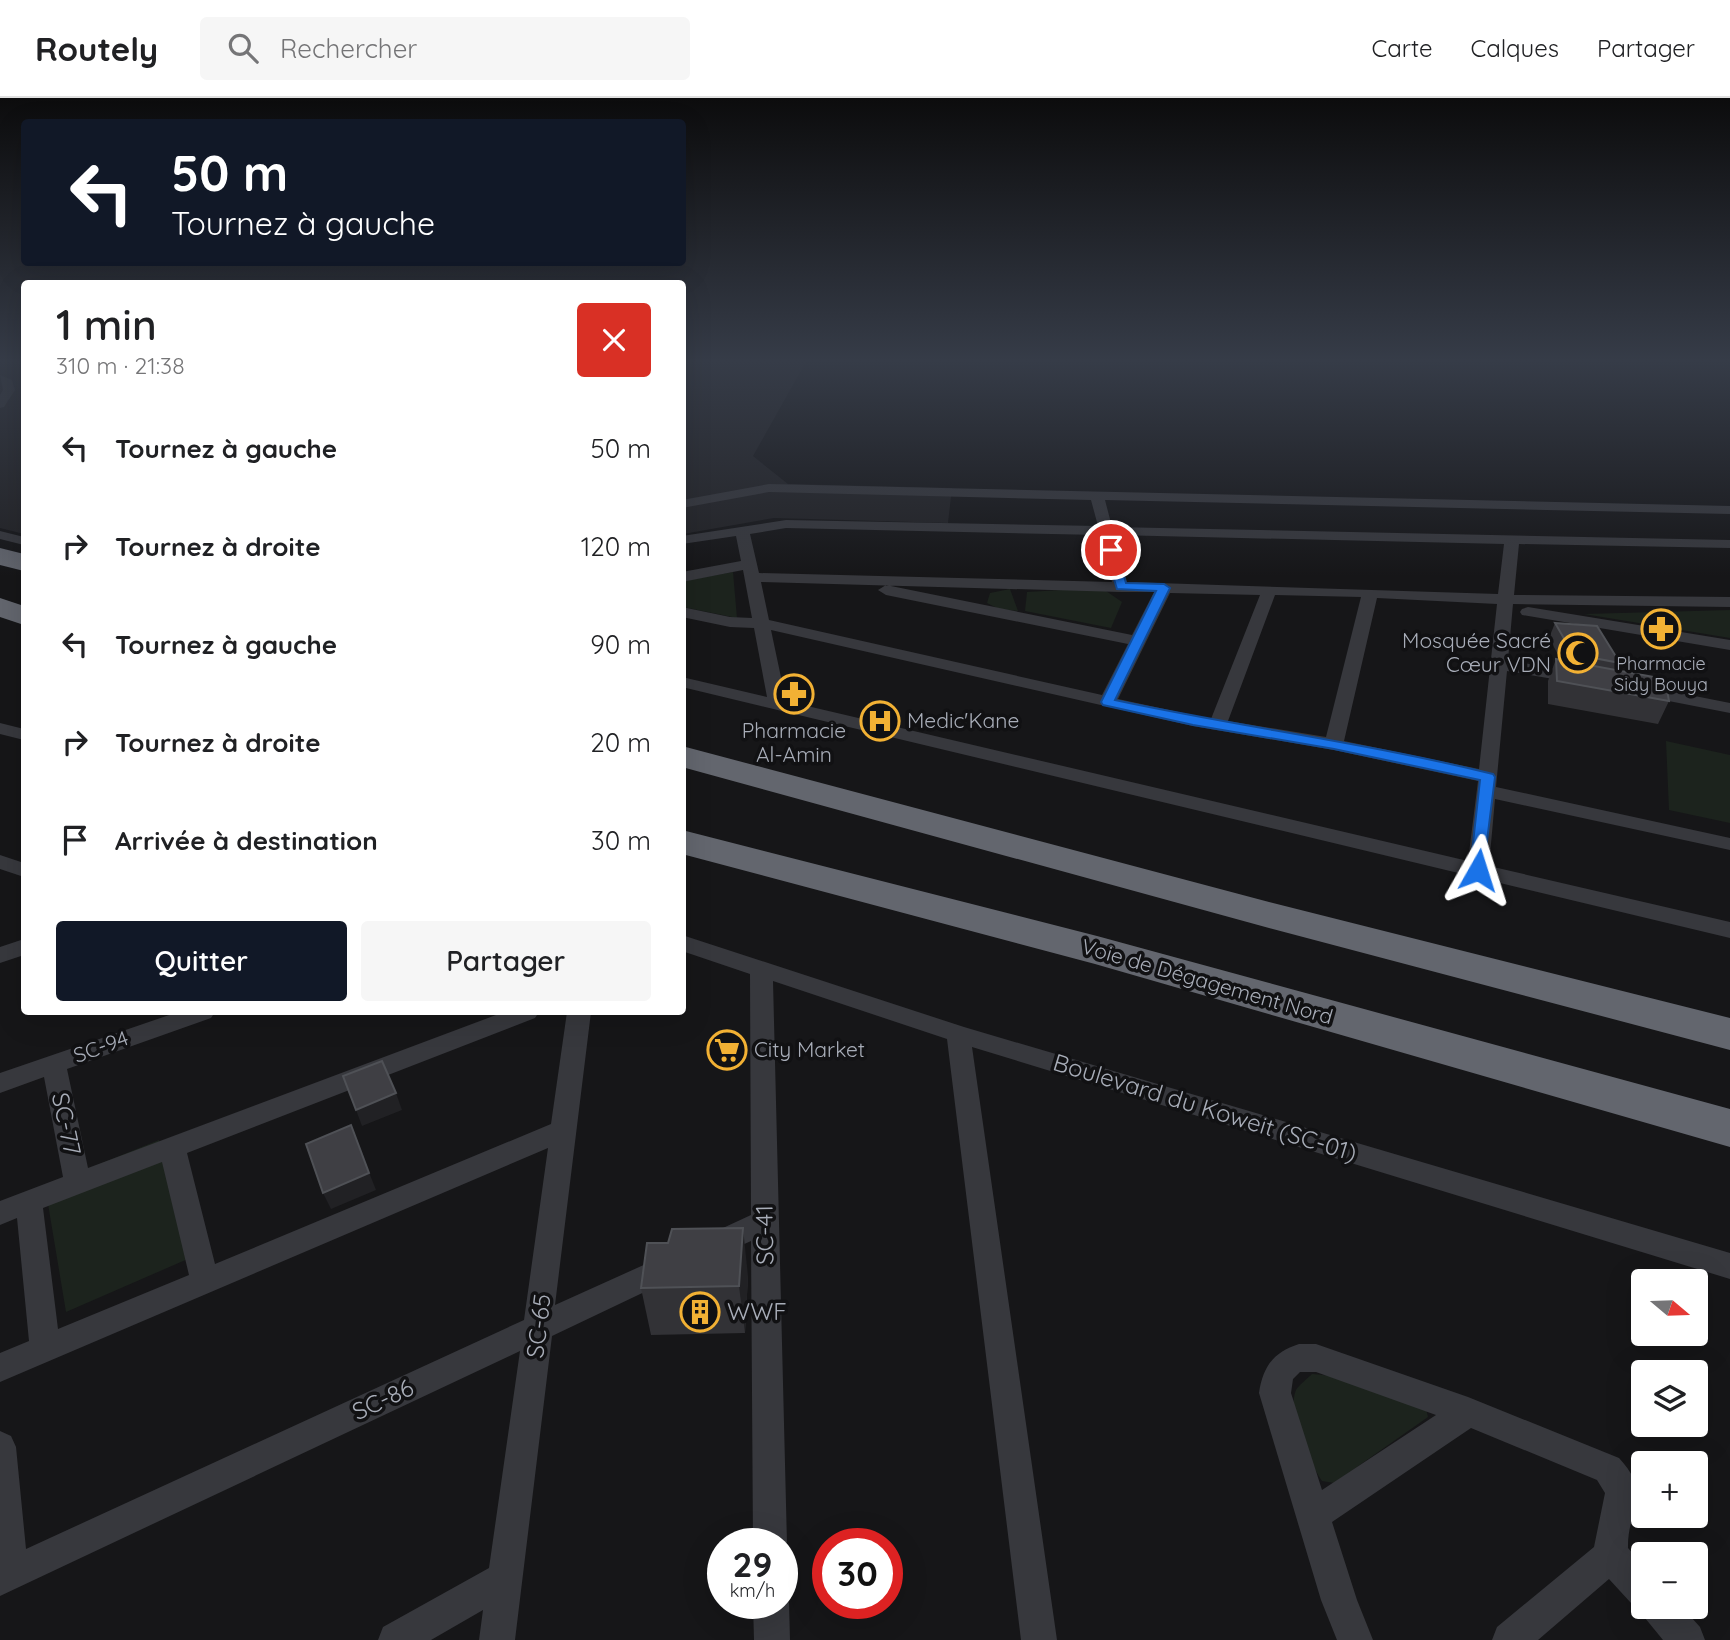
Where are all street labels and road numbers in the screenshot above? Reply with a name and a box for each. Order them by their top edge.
street label: Voie de Dégagement Nord [1079,933,1336,1029]
street label: SC-94 [70,1024,132,1068]
street label: Boulevard du Koweit (SC-01) [1050,1047,1361,1168]
street label: SC-77 [46,1090,88,1158]
street label: SC-41 [748,1205,780,1265]
street label: SC-65 [519,1292,557,1360]
street label: SC-86 [347,1372,418,1426]

